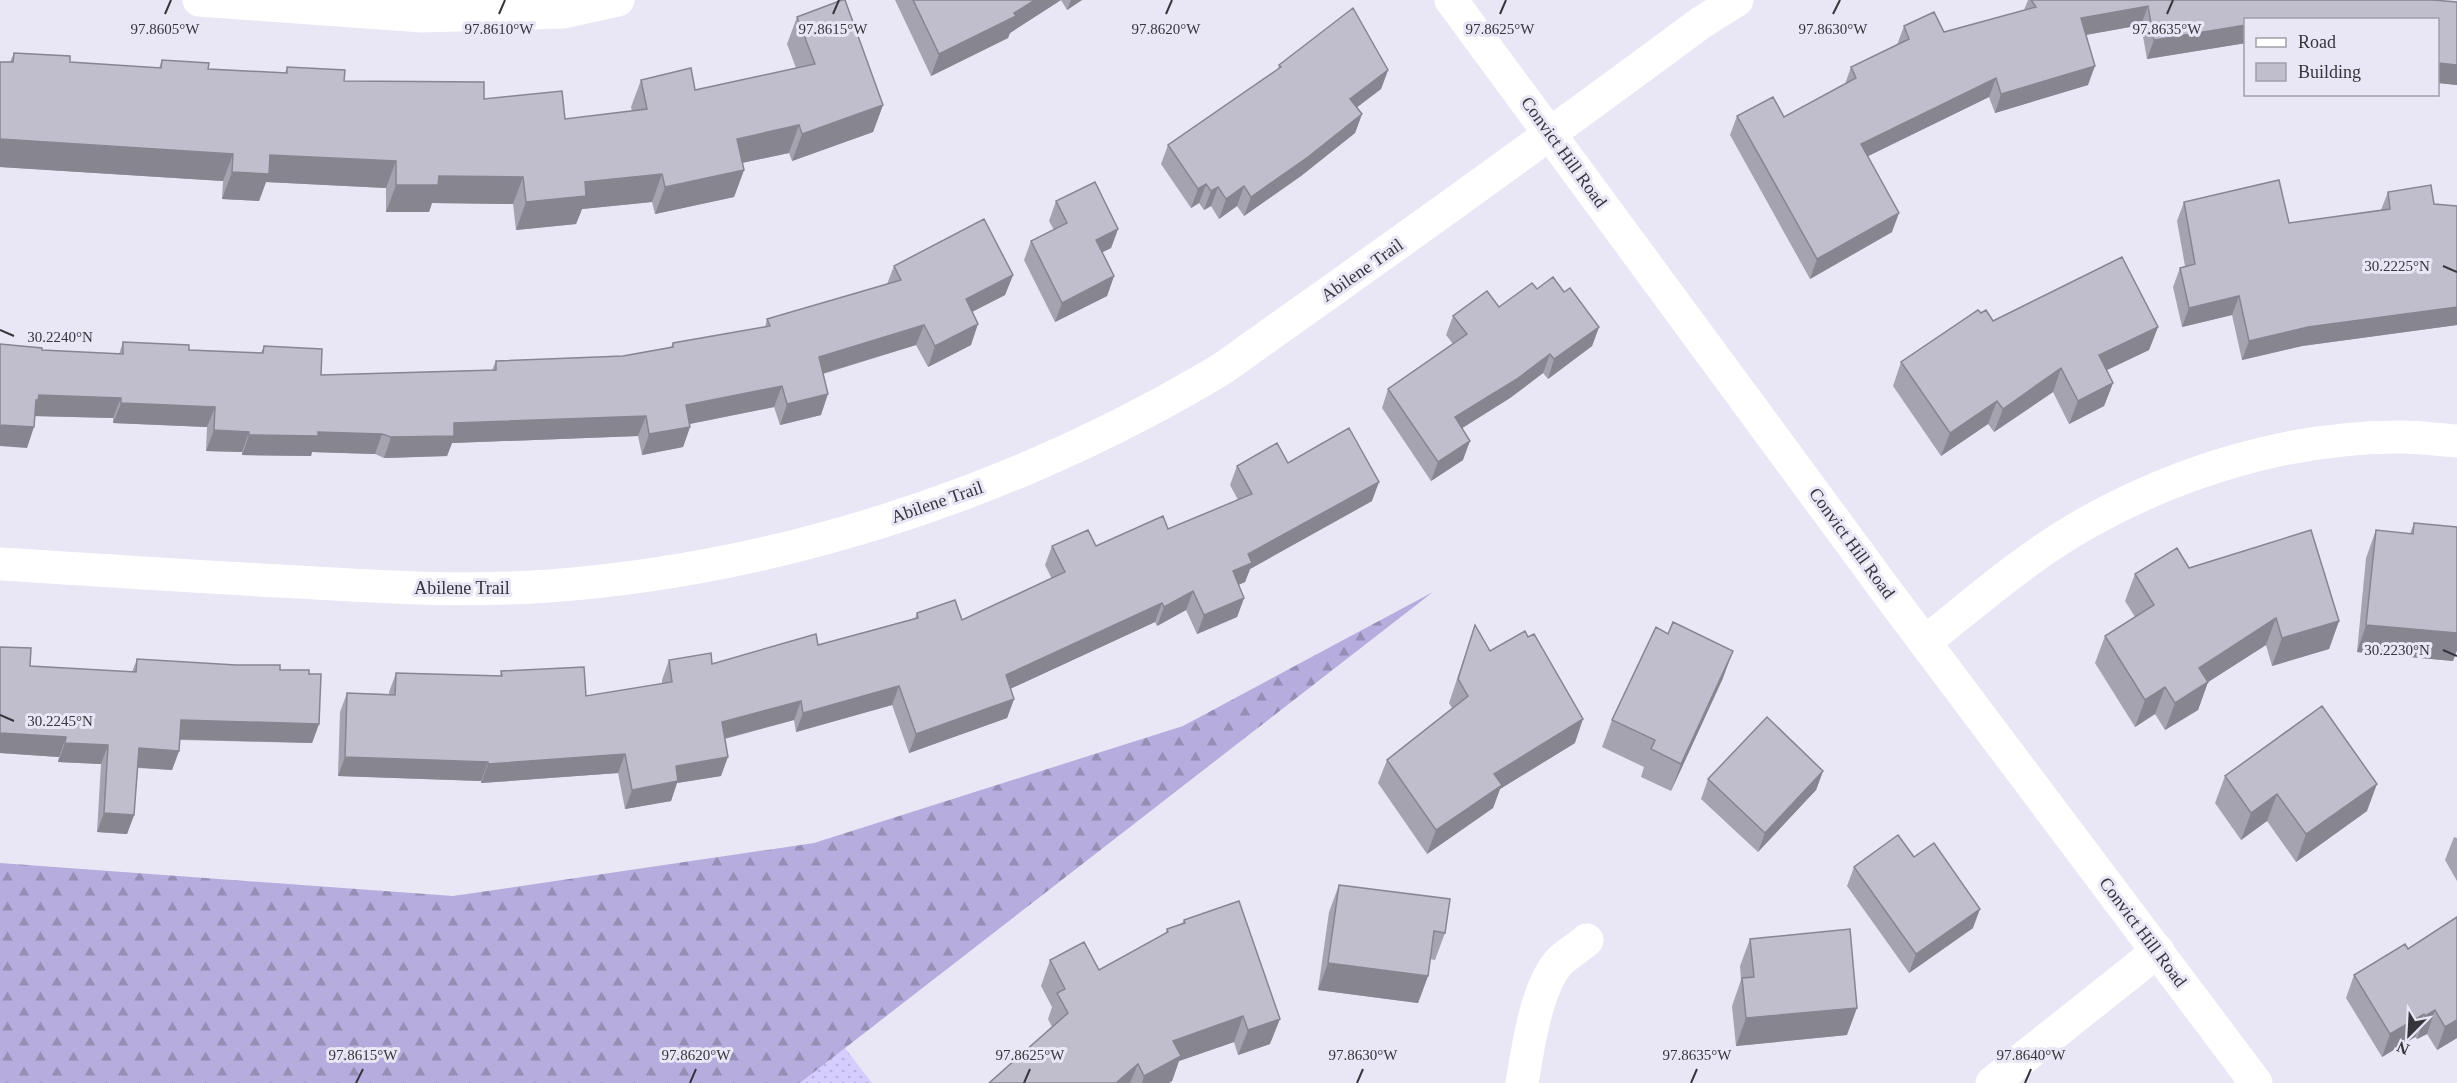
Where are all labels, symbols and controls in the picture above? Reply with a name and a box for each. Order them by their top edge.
legend [2244,18,2439,96]
text: 97.8605°W [131,21,200,37]
text: 97.8610°W [465,21,534,37]
text: 97.8615°W [799,21,868,37]
text: 97.8620°W [1132,21,1201,37]
text: 97.8625°W [1466,21,1535,37]
text: 97.8630°W [1799,21,1868,37]
text: 97.8635°W [2133,21,2202,37]
text: Road [2298,32,2336,52]
text: Building [2298,62,2361,82]
street label: Convict Hill Road [1517,93,1611,211]
street label: Abilene Trail [1317,234,1407,306]
text: 30.2225°N [2364,258,2430,274]
text: 30.2240°N [27,329,93,345]
street label: Abilene Trail [889,477,985,527]
street label: Convict Hill Road [1805,484,1899,602]
street label: Abilene Trail [414,578,510,598]
text: 30.2230°N [2364,642,2430,658]
text: 30.2245°N [27,713,93,729]
street label: Convict Hill Road [2095,873,2191,991]
north arrow [2379,1005,2439,1065]
text: N [2394,1038,2412,1058]
text: 97.8615°W [329,1047,398,1063]
text: 97.8620°W [662,1047,731,1063]
text: 97.8625°W [996,1047,1065,1063]
text: 97.8630°W [1329,1047,1398,1063]
text: 97.8635°W [1663,1047,1732,1063]
text: 97.8640°W [1997,1047,2066,1063]

